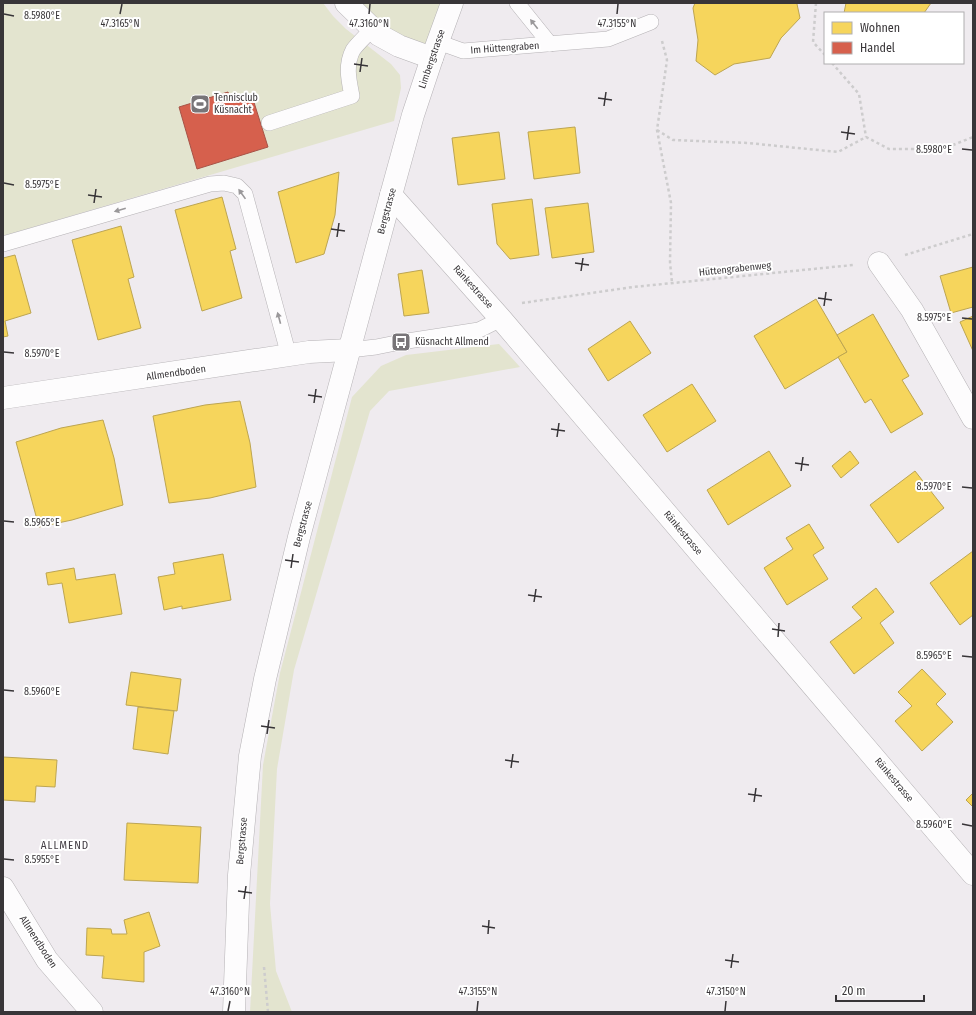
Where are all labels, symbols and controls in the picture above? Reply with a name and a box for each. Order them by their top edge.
text: 8.5980°E [24,10,60,22]
legend [824,12,964,64]
text: 47.3165°N [100,18,140,30]
text: 47.3160°N [349,18,389,30]
one-way arrow [529,18,538,29]
text: 47.3155°N [598,18,636,30]
text: Wohnen [860,21,900,35]
street label: Limbergstrasse [416,28,448,90]
street label: Im Hüttengraben [470,40,540,56]
text: Handel [860,41,895,55]
place label: Tennisclub Küsnacht [214,92,258,116]
sports icon: Tennisclub Küsnacht [189,93,211,115]
text: 8.5980°E [916,144,952,156]
text: 8.5975°E [25,179,59,191]
street label: Bergstrasse [375,187,399,235]
one-way arrow [239,188,246,199]
one-way arrow [114,207,126,213]
street label: Hüttengrabenweg [698,259,772,279]
street label: Ränkestrasse [450,263,496,311]
one-way arrow [275,312,281,324]
text: 8.5975°E [917,312,951,324]
bus stop icon: Küsnacht Allmend [390,331,412,353]
place label: Küsnacht Allmend [415,336,489,348]
text: 8.5970°E [25,348,60,360]
street label: Allmendboden [145,363,207,383]
text: 8.5970°E [917,481,952,493]
street label: Bergstrasse [291,500,315,548]
street label: Ränkestrasse [661,508,705,558]
text: 8.5965°E [24,517,60,529]
text: 8.5965°E [916,650,952,662]
text: 8.5960°E [24,686,60,698]
street label: Ränkestrasse [872,755,916,805]
street label: Bergstrasse [234,817,250,865]
text: 8.5960°E [916,819,952,831]
district label: ALLMEND [41,839,89,852]
text: 8.5955°E [25,854,60,866]
street label: Allmendboden [17,914,59,970]
scale bar [836,977,924,1003]
text: 20 m [842,984,866,998]
text: 47.3160°N [210,986,250,998]
text: 47.3155°N [459,986,497,998]
text: 47.3150°N [706,986,746,998]

